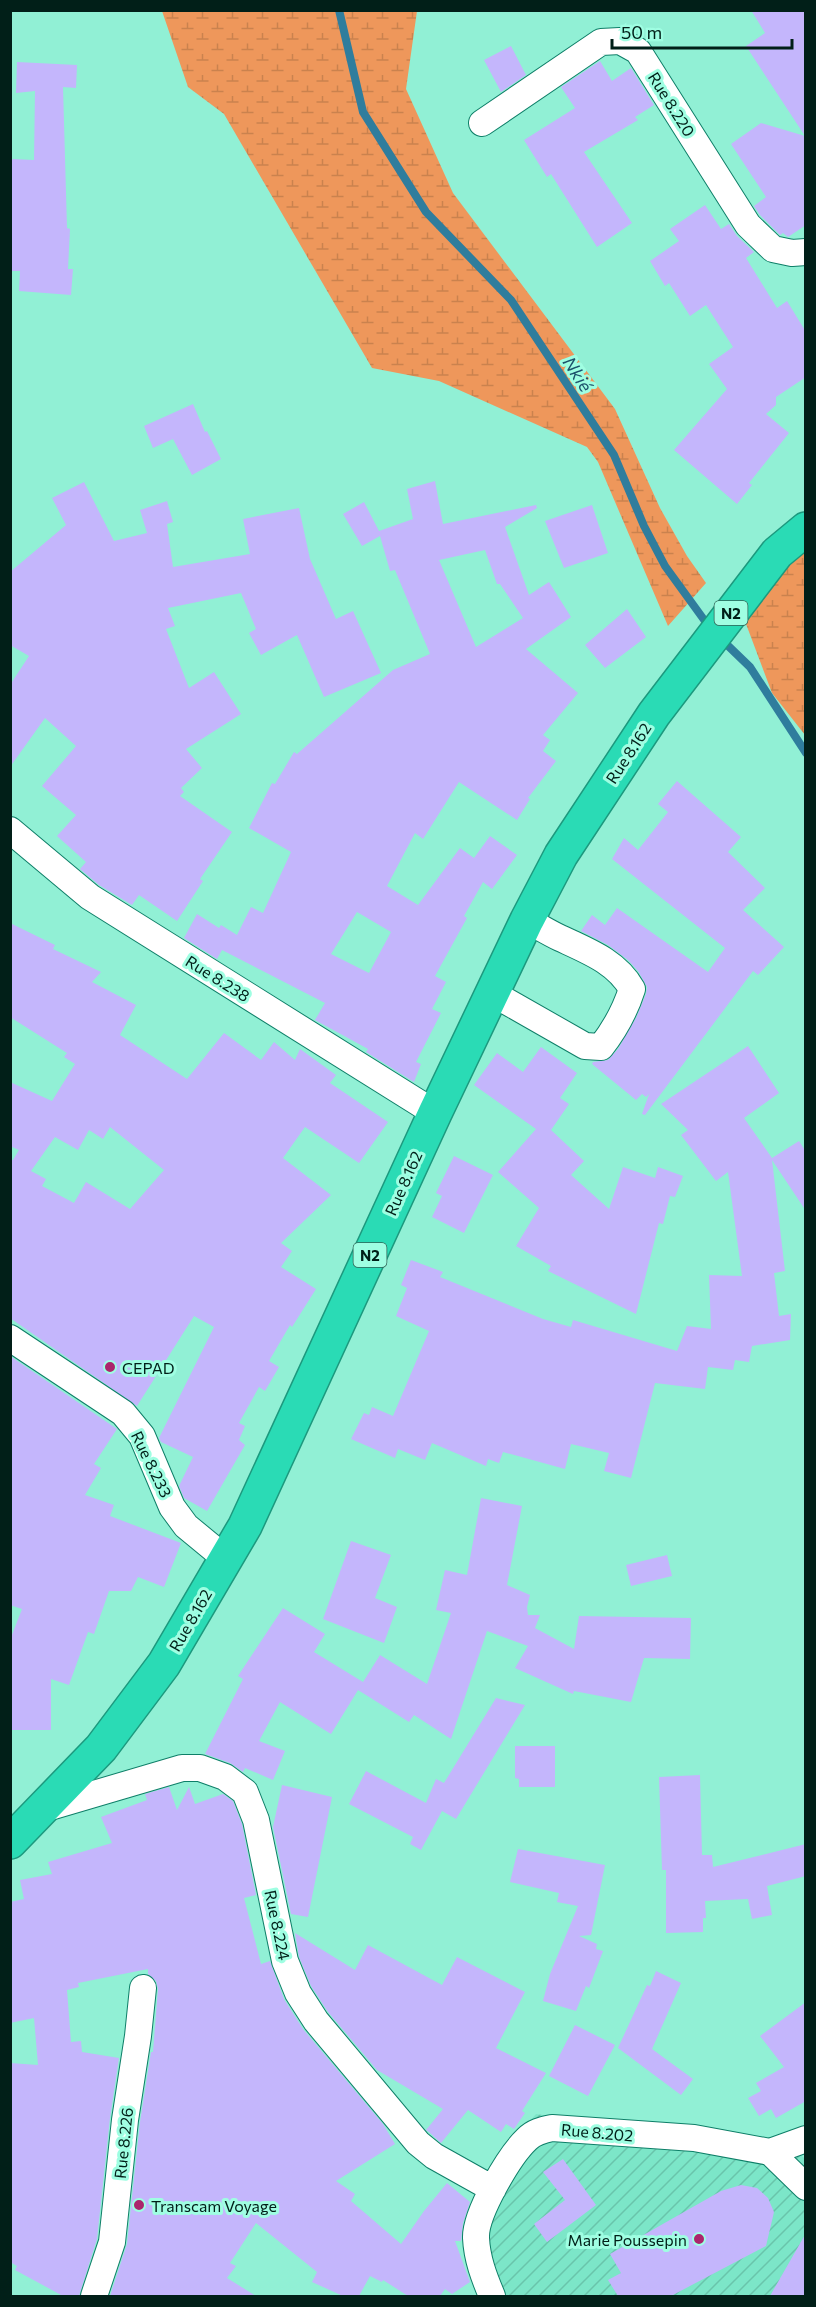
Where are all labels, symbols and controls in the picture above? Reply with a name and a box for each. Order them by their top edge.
scale bar [612,12,792,50]
text: 50 m [621,21,662,43]
street label: Rue 8.220 [645,68,699,140]
water label: Nkié [559,352,598,396]
road number: N2 [714,601,748,625]
street label: Rue 8.162 [601,719,655,787]
street label: Rue 8.238 [182,951,254,1005]
street label: Rue 8.162 [380,1148,426,1218]
road number: N2 [354,1243,386,1267]
place label: CEPAD [122,1358,174,1377]
marker: CEPAD [103,1360,117,1374]
street label: Rue 8.233 [128,1428,176,1500]
street label: Rue 8.162 [165,1586,215,1654]
street label: Rue 8.224 [261,1888,295,1962]
street label: Rue 8.226 [110,2106,136,2180]
street label: Rue 8.202 [560,2119,634,2145]
place label: Transcam Voyage [151,2196,277,2215]
marker: Transcam Voyage [132,2198,146,2212]
place label: Marie Poussepin [567,2230,687,2249]
marker: Marie Poussepin [692,2232,706,2246]

